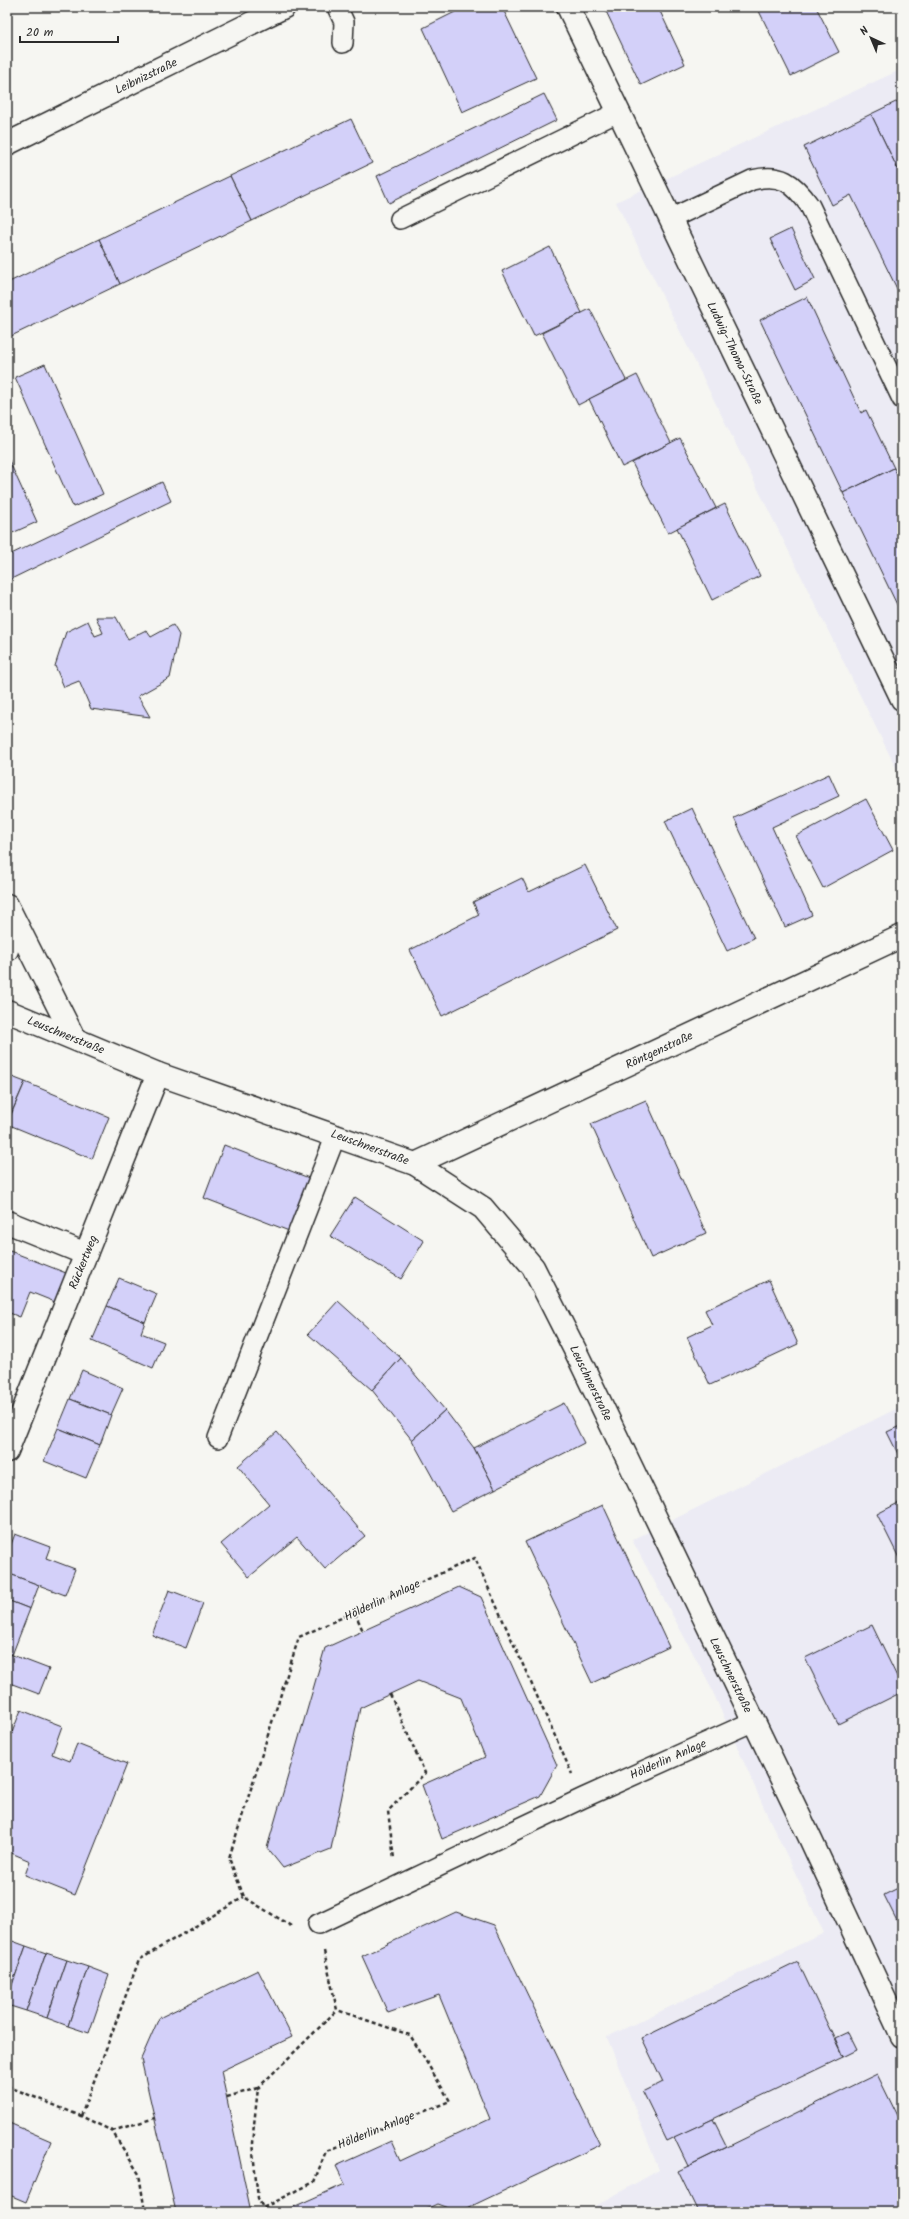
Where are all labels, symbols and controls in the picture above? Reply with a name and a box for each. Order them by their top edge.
scale bar [20,18,118,44]
north arrow [851,18,891,58]
text: 20 m [26,23,54,42]
text: N [856,23,874,40]
street label: Leibnizstraße [112,53,181,100]
street label: Ludwig-Thoma-Straße [701,299,768,408]
street label: Leuschnerstraße [24,1011,108,1060]
street label: Röntgenstraße [622,1026,697,1074]
street label: Leuschnerstraße [328,1124,412,1171]
street label: Rückertweg [64,1232,103,1292]
street label: Leuschnerstraße [564,1342,617,1425]
street label: Hölderlin Anlage [341,1574,424,1626]
street label: Leuschnerstraße [704,1634,757,1717]
street label: Hölderlin Anlage [627,1734,710,1785]
street label: Hölderlin Anlage [335,2106,418,2155]

